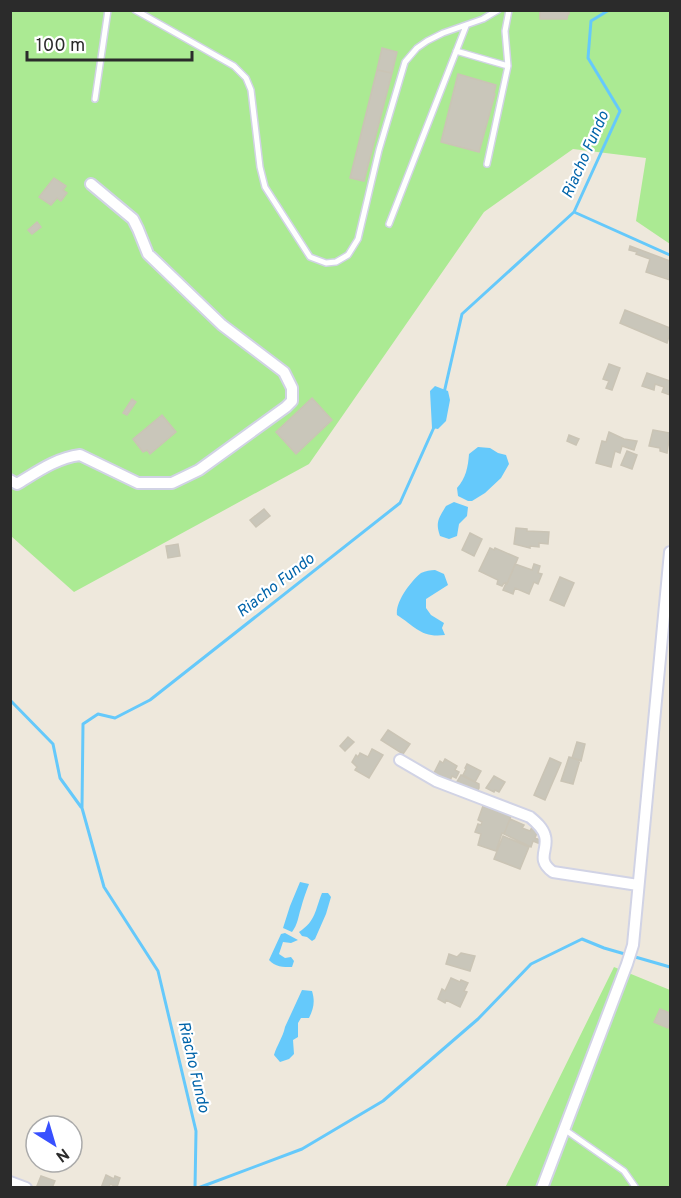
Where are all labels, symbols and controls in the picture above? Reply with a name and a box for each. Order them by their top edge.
scale bar [27,24,192,62]
text: 100 m [36,35,85,58]
water label: Riacho Fundo [558,108,614,202]
water label: Riacho Fundo [233,549,319,623]
water label: Riacho Fundo [173,1019,213,1115]
north arrow [24,1114,84,1174]
text: N [51,1143,72,1166]

